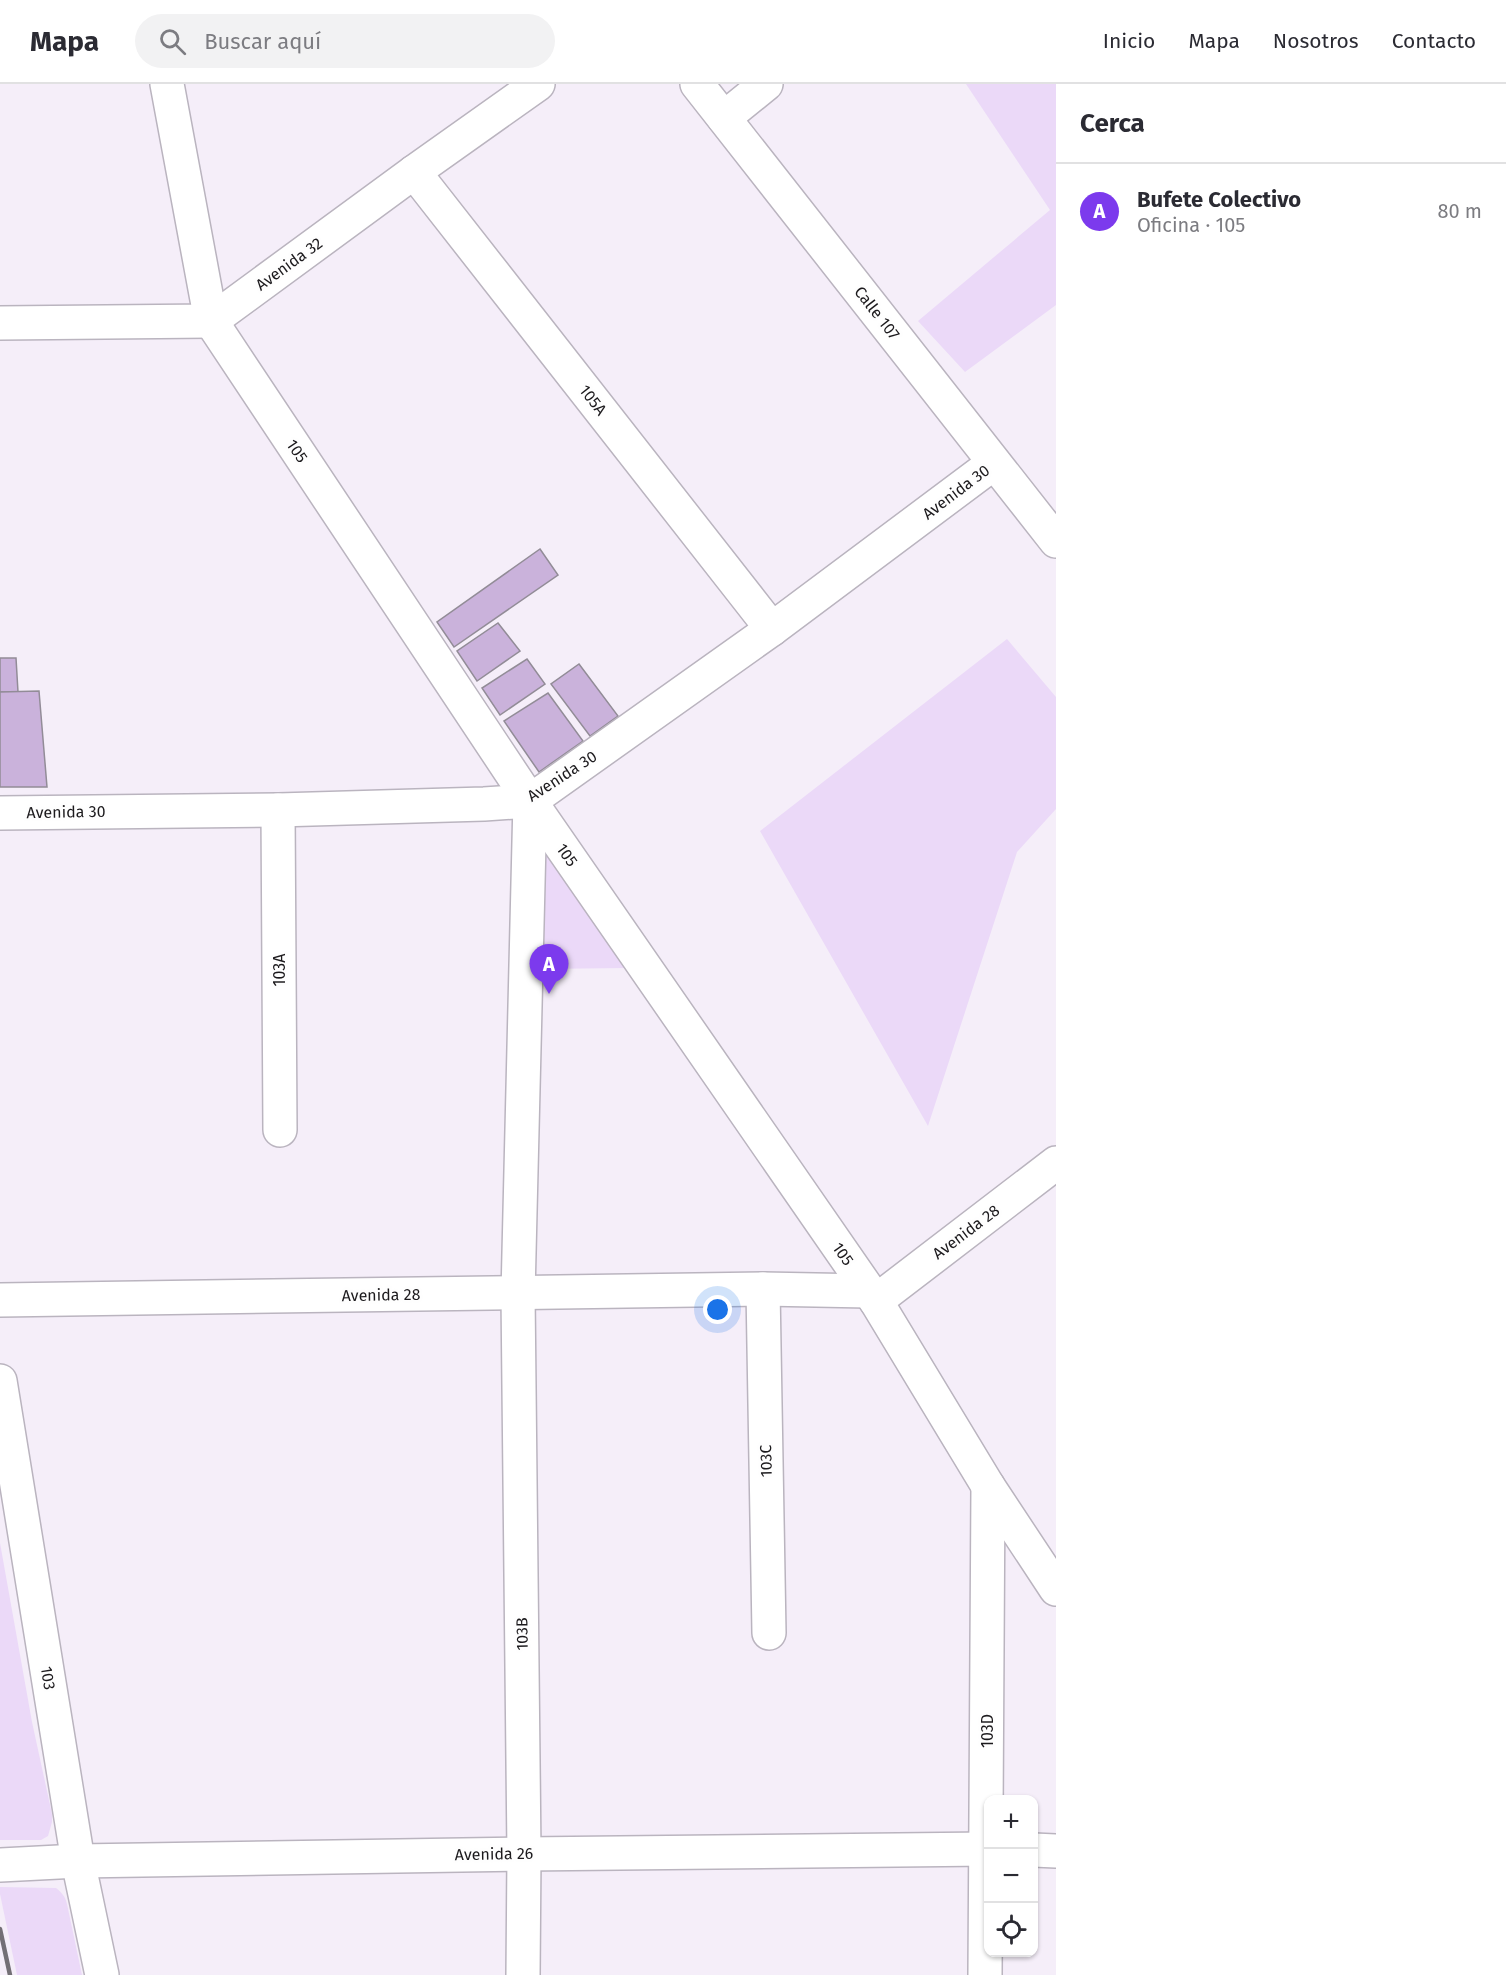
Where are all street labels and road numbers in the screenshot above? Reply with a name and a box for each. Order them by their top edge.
street label: Avenida 32 [252,233,326,295]
street label: Calle 107 [850,283,904,343]
street label: 105A [575,381,611,420]
street label: 105 [282,436,312,466]
street label: Avenida 30 [919,461,993,523]
street label: Avenida 30 [524,746,600,805]
street label: Avenida 30 [26,802,106,822]
street label: 105 [552,840,582,870]
street label: 103A [270,953,289,986]
street label: Avenida 28 [929,1201,1003,1263]
street label: 105 [828,1239,858,1269]
street label: Avenida 28 [341,1285,421,1305]
street label: 103C [756,1444,776,1477]
street label: 103B [512,1617,532,1651]
street label: 103 [37,1665,59,1691]
street label: 103D [978,1714,997,1748]
street label: Avenida 26 [455,1844,533,1864]

